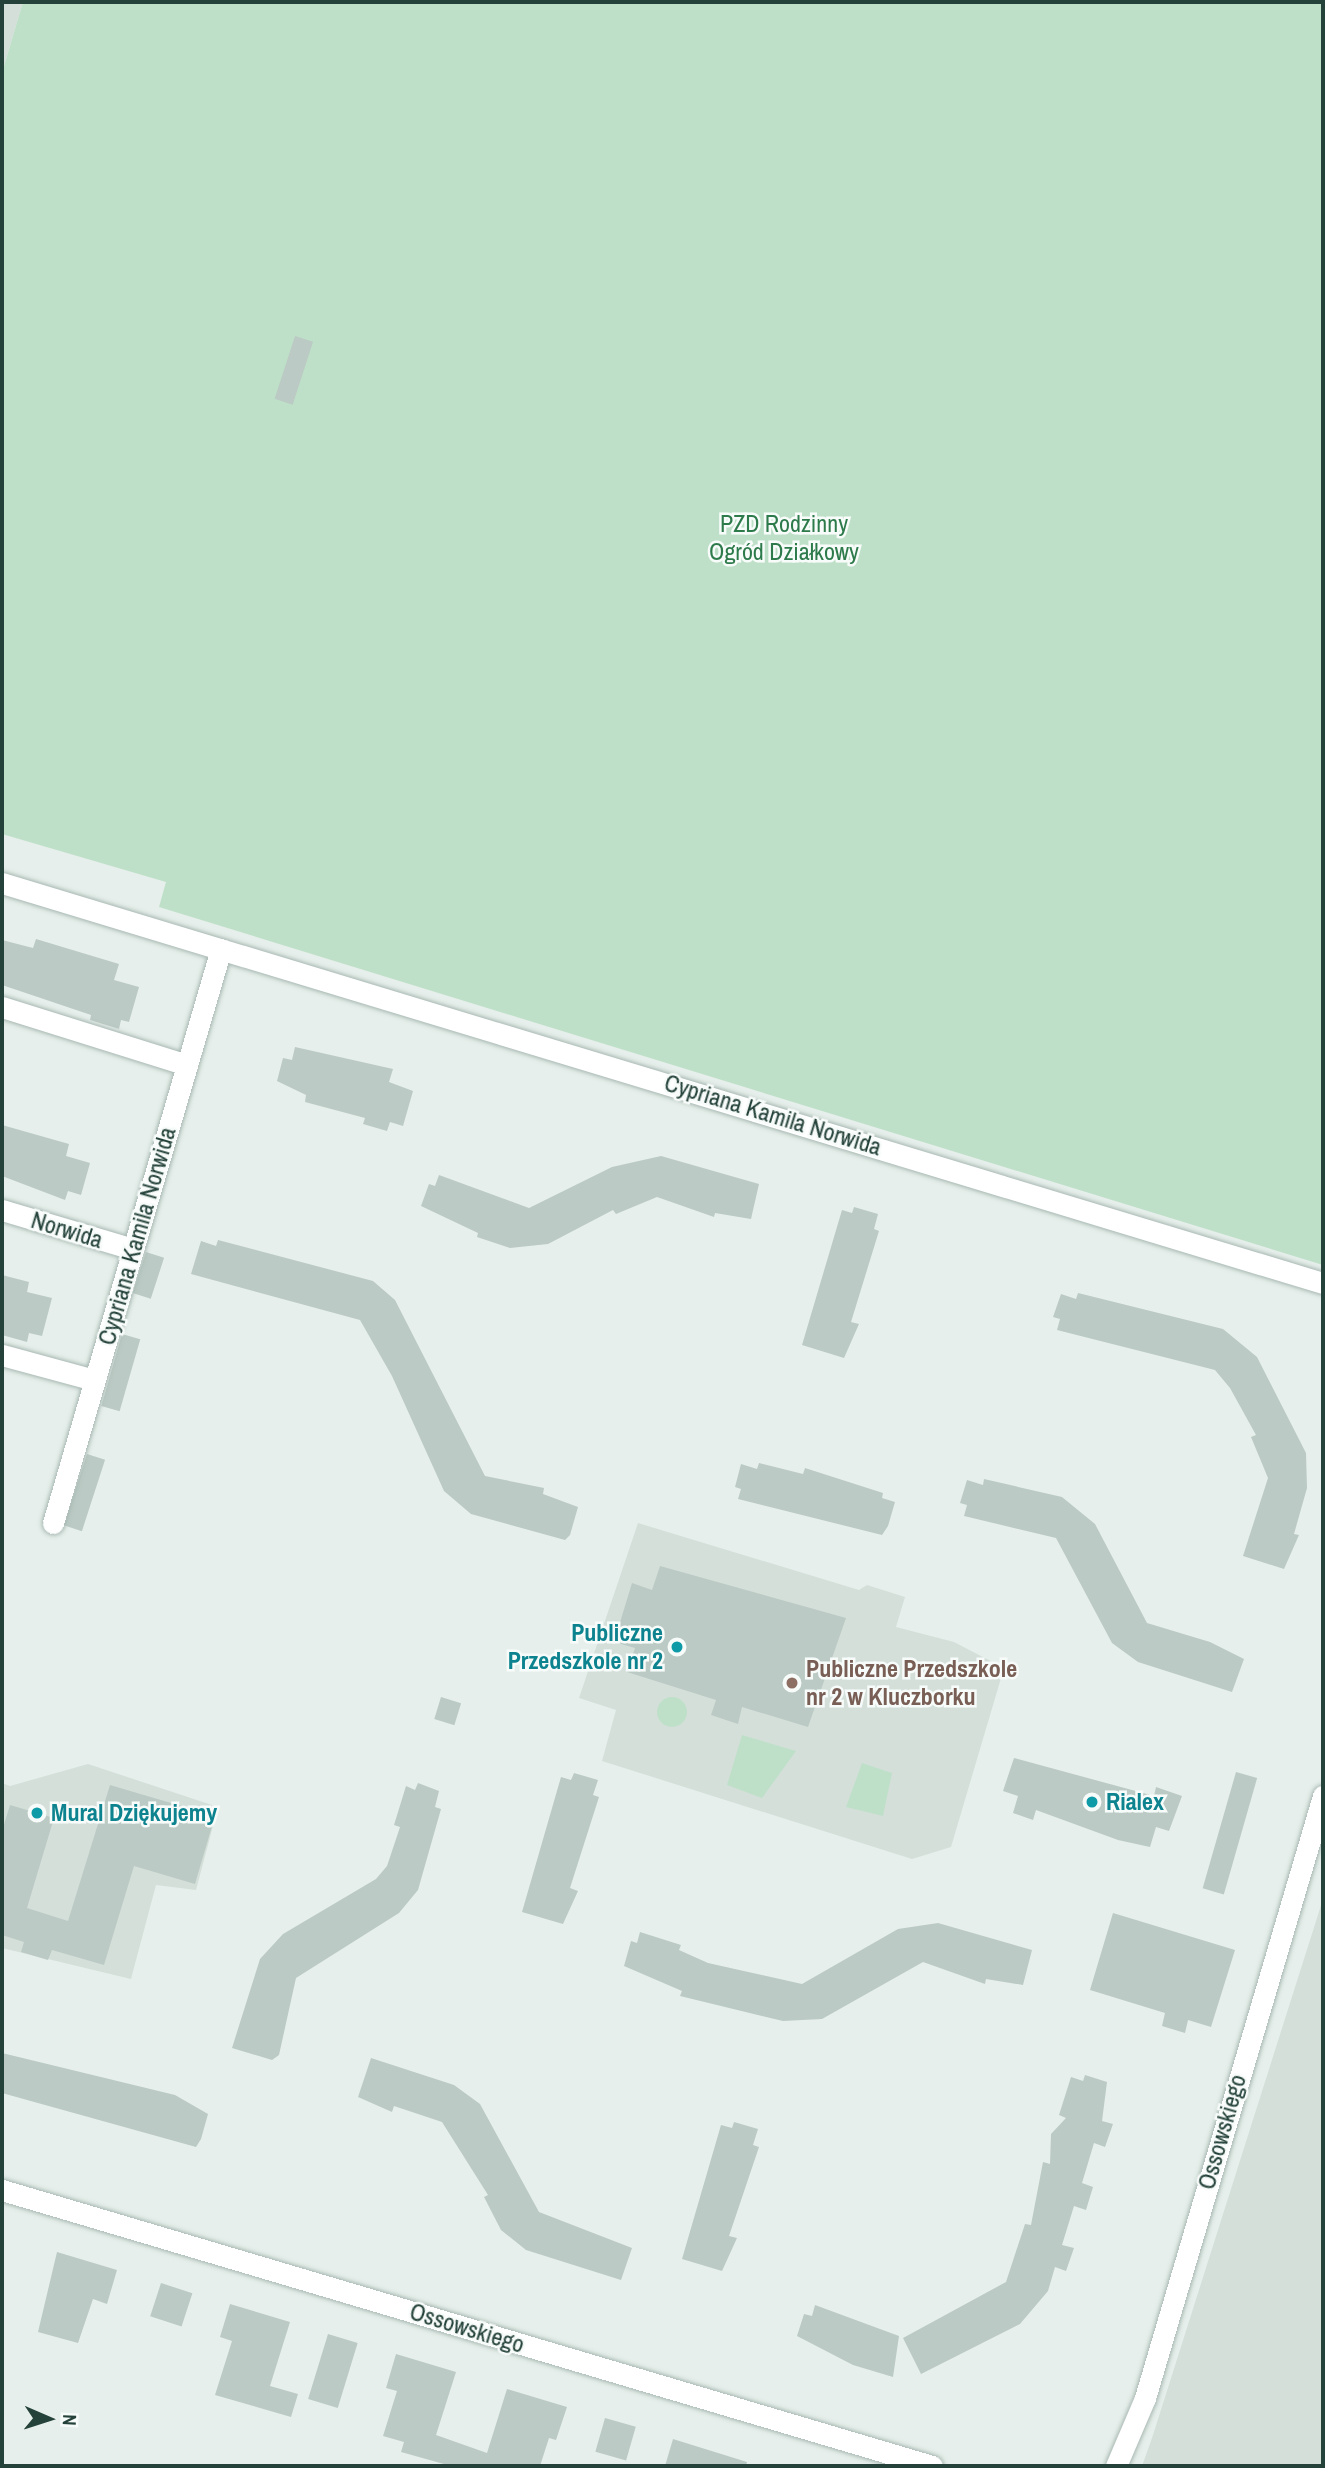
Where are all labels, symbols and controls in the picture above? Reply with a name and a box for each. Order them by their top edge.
park label: PZD Rodzinny Ogród Działkowy [709,510,859,566]
street label: Cypriana Kamila Norwida [661,1068,885,1162]
street label: Cypriana Kamila Norwida [92,1124,182,1348]
street label: Norwida [28,1206,106,1254]
place label: Publiczne Przedszkole nr 2 [508,1619,663,1675]
marker: Publiczne Przedszkole nr 2 [669,1639,685,1655]
place label: Publiczne Przedszkole nr 2 w Kluczborku [806,1655,1017,1711]
marker: Publiczne Przedszkole nr 2 w Kluczborku [784,1675,800,1691]
place label: Rialex [1106,1788,1164,1816]
marker: Rialex [1084,1794,1100,1810]
place label: Mural Dziękujemy [51,1799,217,1827]
marker: Mural Dziękujemy [29,1805,45,1821]
street label: Ossowskiego [1192,2071,1252,2193]
street label: Ossowskiego [406,2297,528,2359]
north arrow [14,2384,84,2454]
text: N [57,2414,83,2426]

